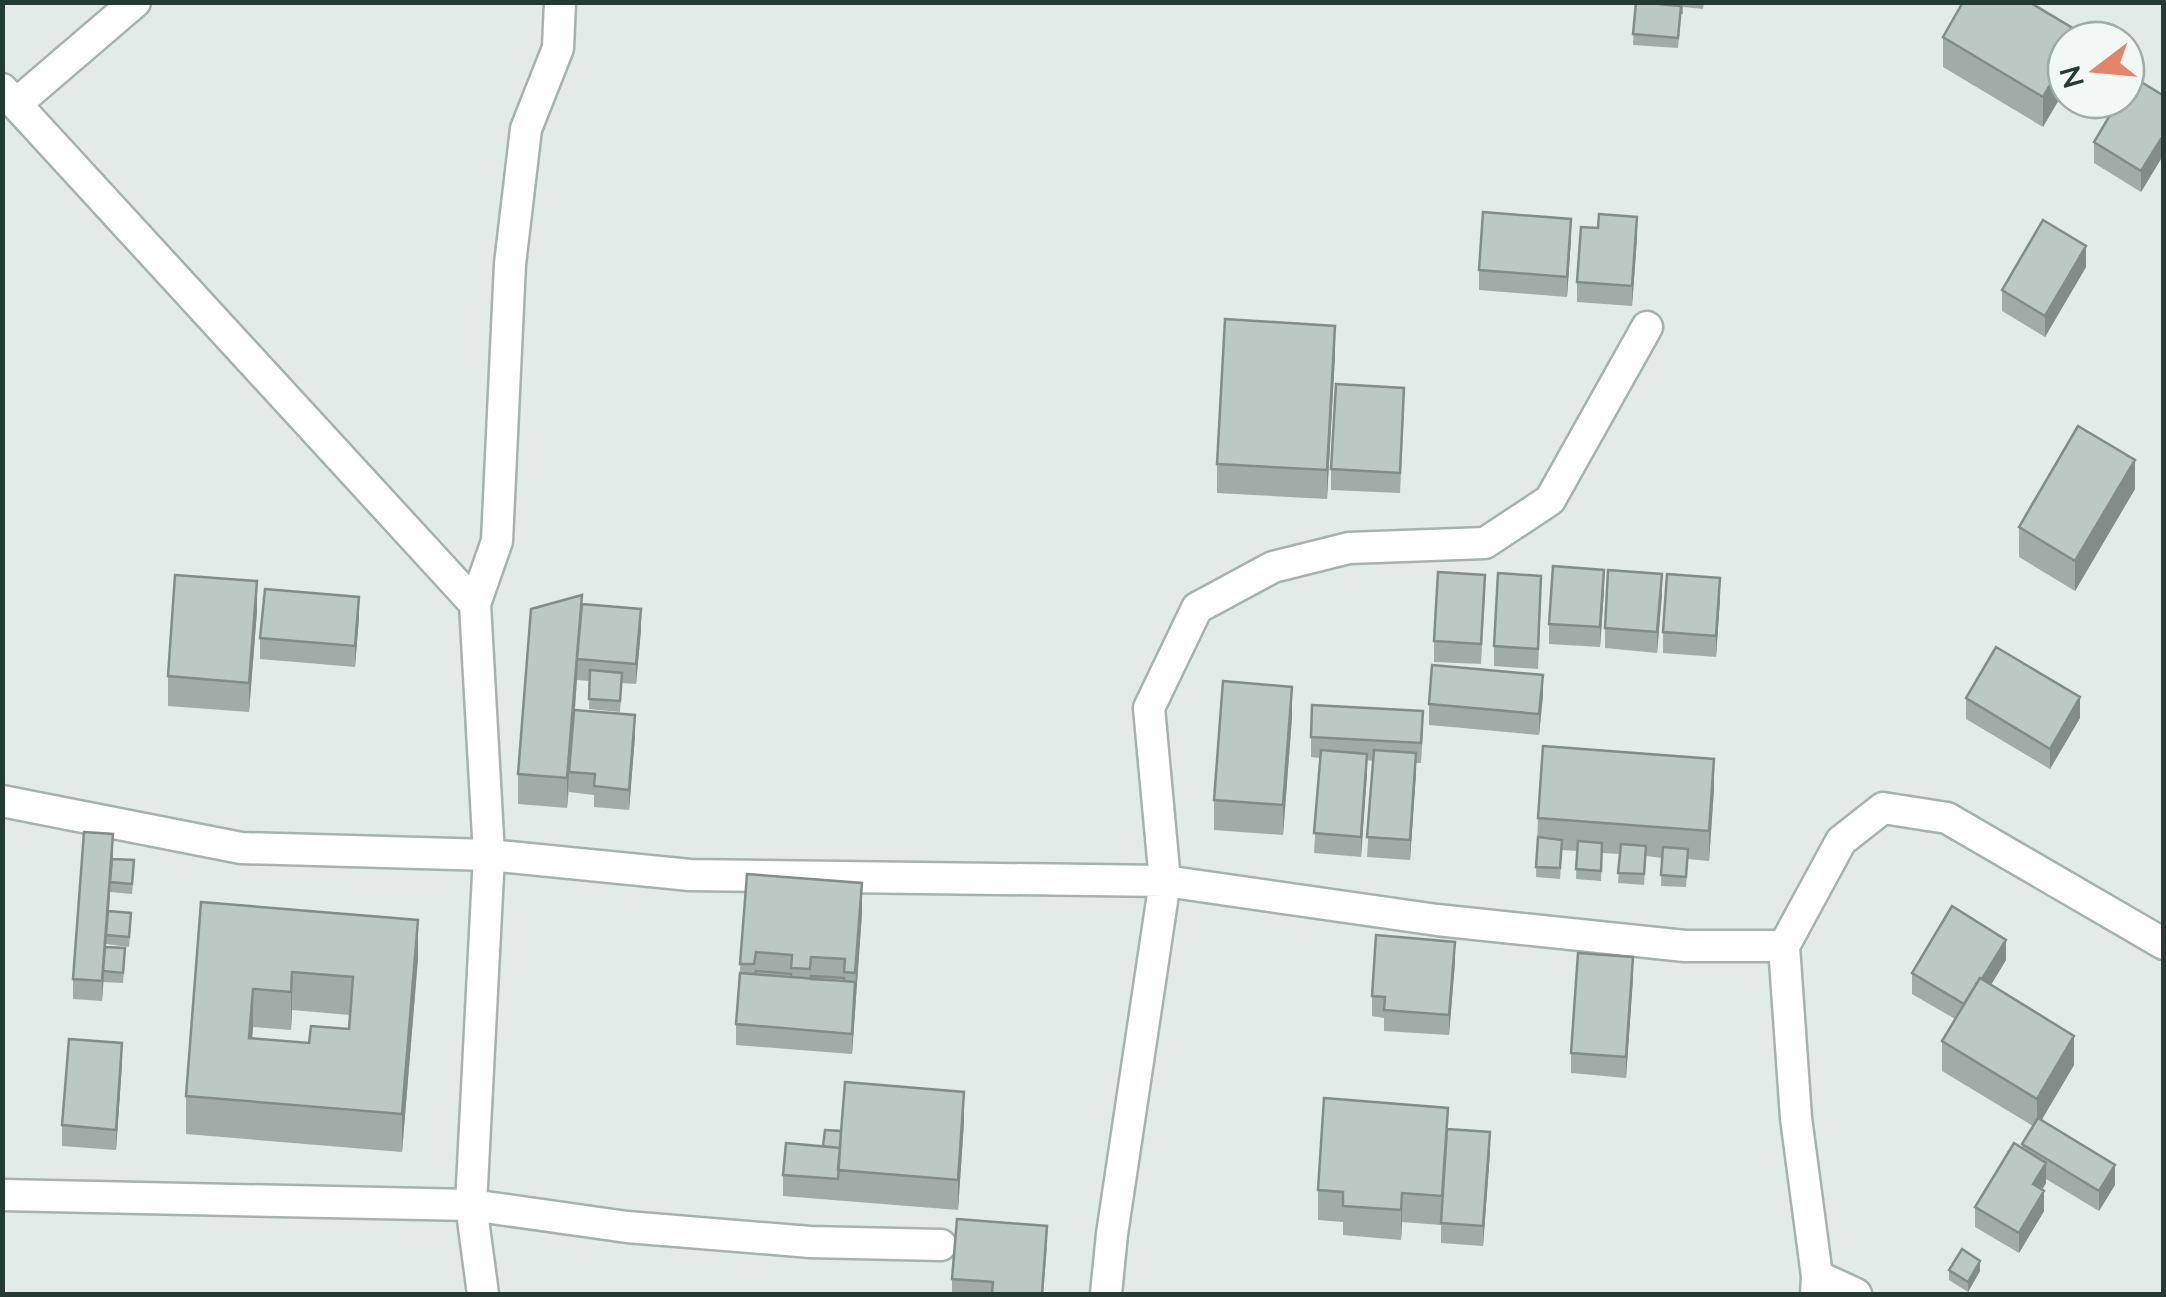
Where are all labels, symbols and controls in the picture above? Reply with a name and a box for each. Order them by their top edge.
north arrow [2046,20,2146,120]
text: N [2052,62,2090,92]

